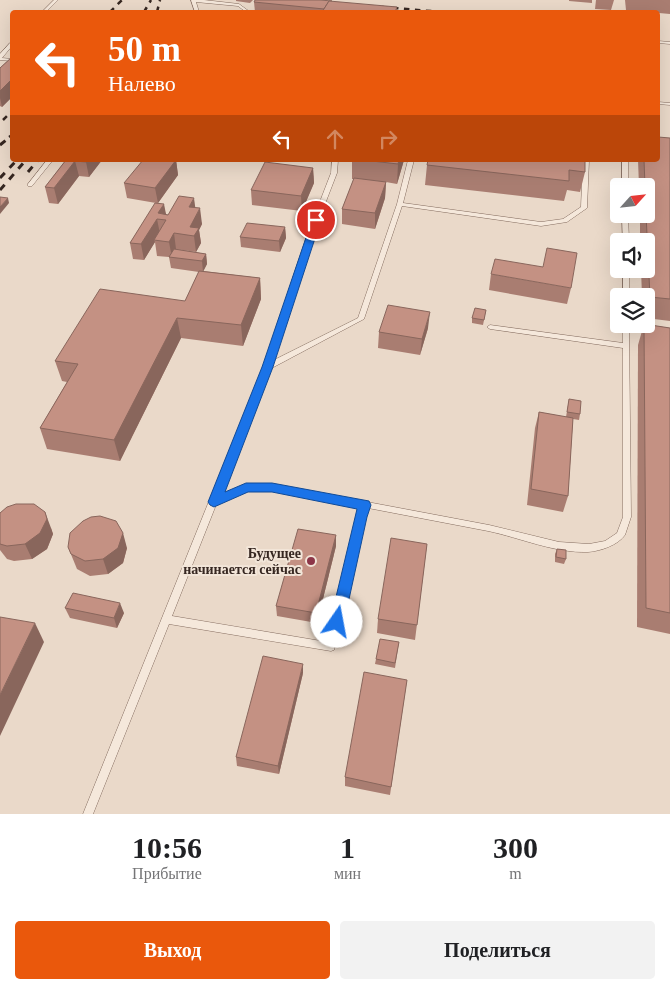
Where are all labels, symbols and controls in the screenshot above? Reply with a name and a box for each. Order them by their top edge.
icon: left [25,30,90,95]
text: 50 m [108,30,181,69]
text: Налево [108,71,176,96]
icon: left [268,125,296,153]
icon: ahead [321,125,349,153]
icon: right [374,125,402,153]
north arrow [610,178,655,222]
map controls [610,178,655,333]
pin [295,199,337,241]
icon: arrive [302,206,330,234]
button: sound [610,233,655,278]
button: layers [610,288,655,333]
place label: Будущее начинается сейчас [183,546,301,577]
marker: Будущее начинается сейчас [305,555,317,567]
position arrow [310,595,362,647]
text: 10:56 [132,831,202,864]
text: 1 [340,831,355,864]
text: 300 [493,831,538,864]
text: Прибытие [132,865,202,882]
text: мин [334,865,361,882]
text: m [509,865,522,882]
button: Выход [15,921,330,979]
button: Поделиться [340,921,655,979]

